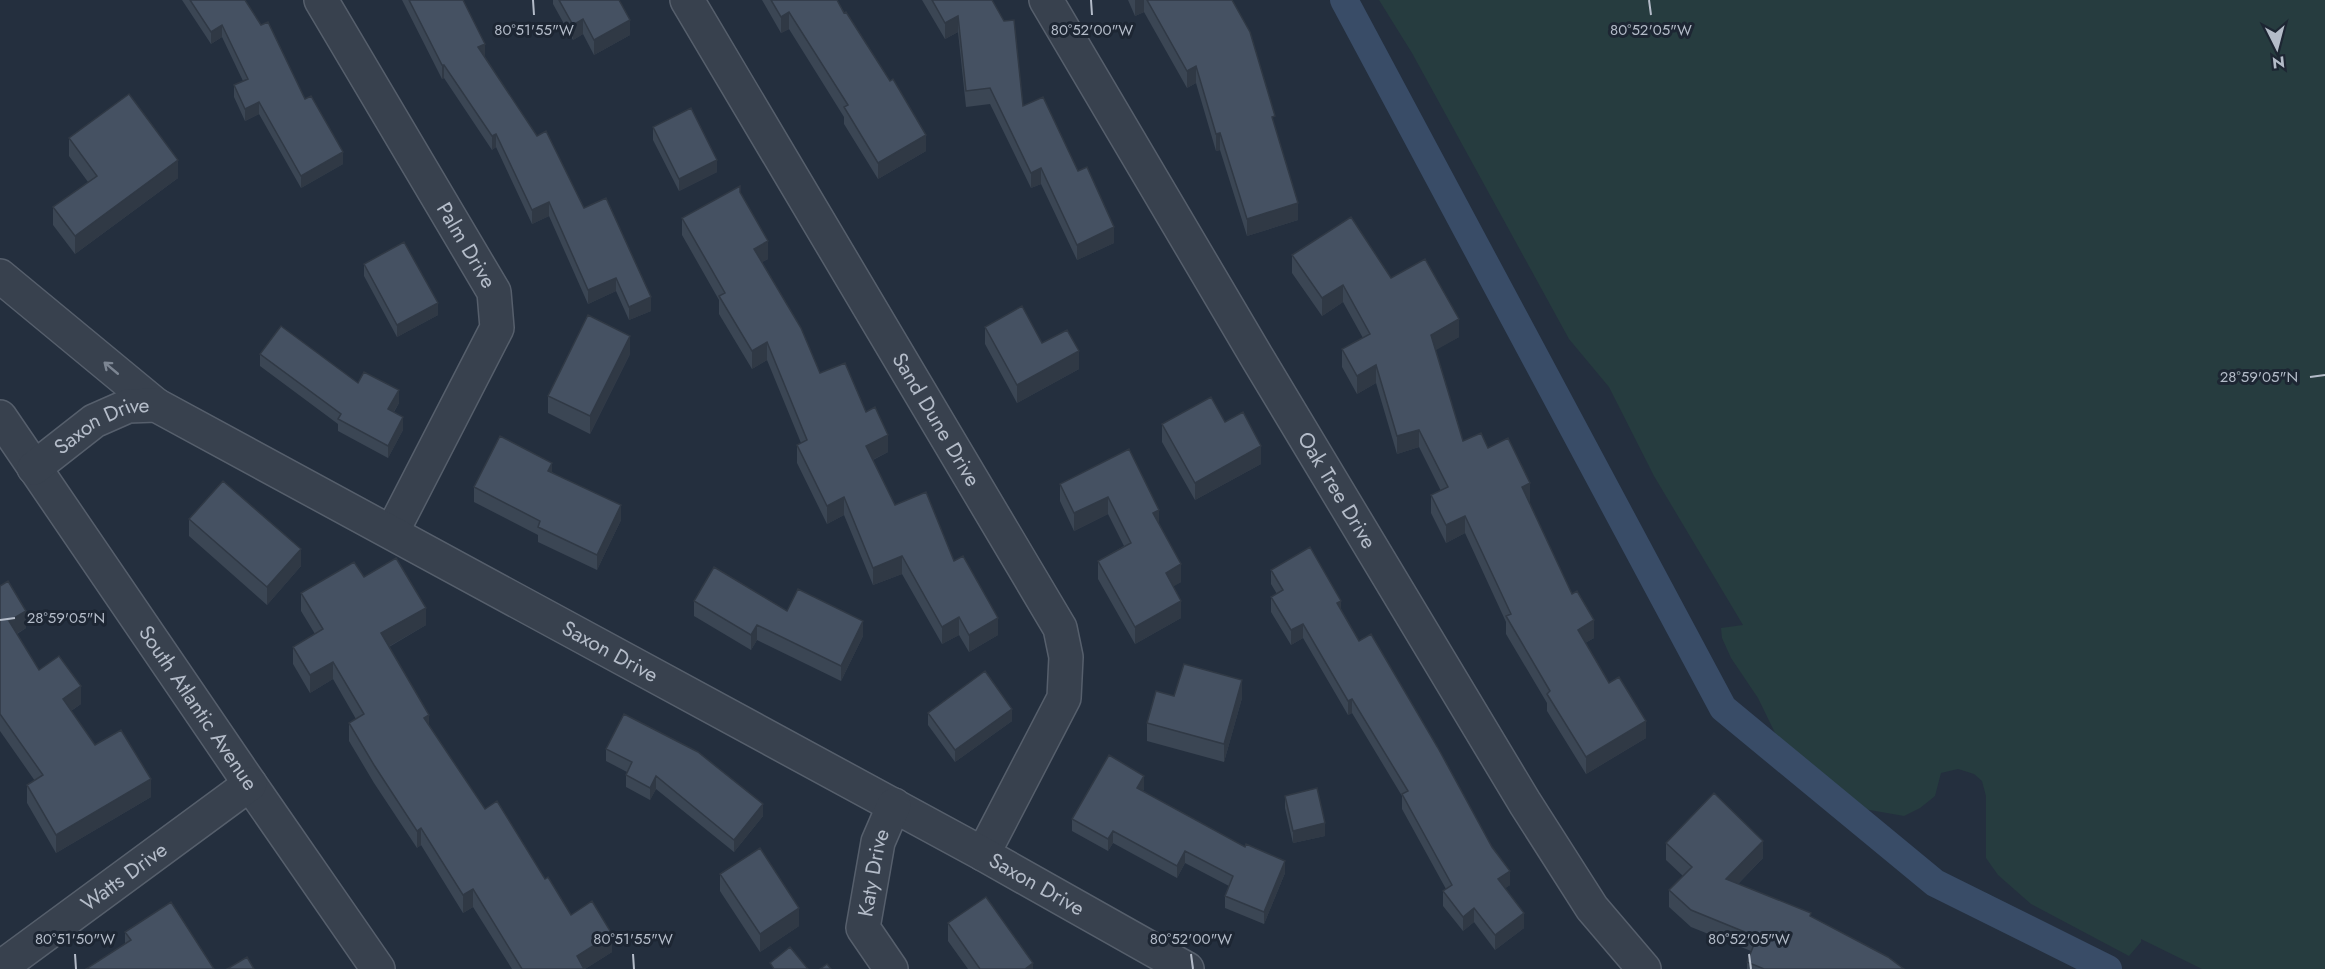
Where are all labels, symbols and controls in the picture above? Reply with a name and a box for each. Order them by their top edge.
north arrow [2247,18,2307,78]
text: 80°51'55"W [494,19,574,41]
text: 80°52'00"W [1051,19,1133,41]
text: 80°52'05"W [1610,19,1692,41]
text: N [2271,50,2286,75]
street label: Palm Drive [429,197,504,294]
street label: Sand Dune Drive [885,347,988,492]
one-way arrow [104,361,119,375]
text: 28°59'05"N [2220,366,2298,388]
street label: Saxon Drive [48,390,150,462]
street label: Oak Tree Drive [1290,426,1384,555]
text: 28°59'05"N [27,607,105,629]
street label: Saxon Drive [556,613,664,690]
street label: South Atlantic Avenue [131,619,265,797]
street label: Katy Drive [850,823,897,919]
street label: Watts Drive [75,835,173,919]
street label: Saxon Drive [983,845,1090,923]
text: 80°51'50"W [35,928,115,950]
text: 80°51'55"W [593,928,673,950]
text: 80°52'00"W [1150,928,1232,950]
text: 80°52'05"W [1708,928,1790,950]

